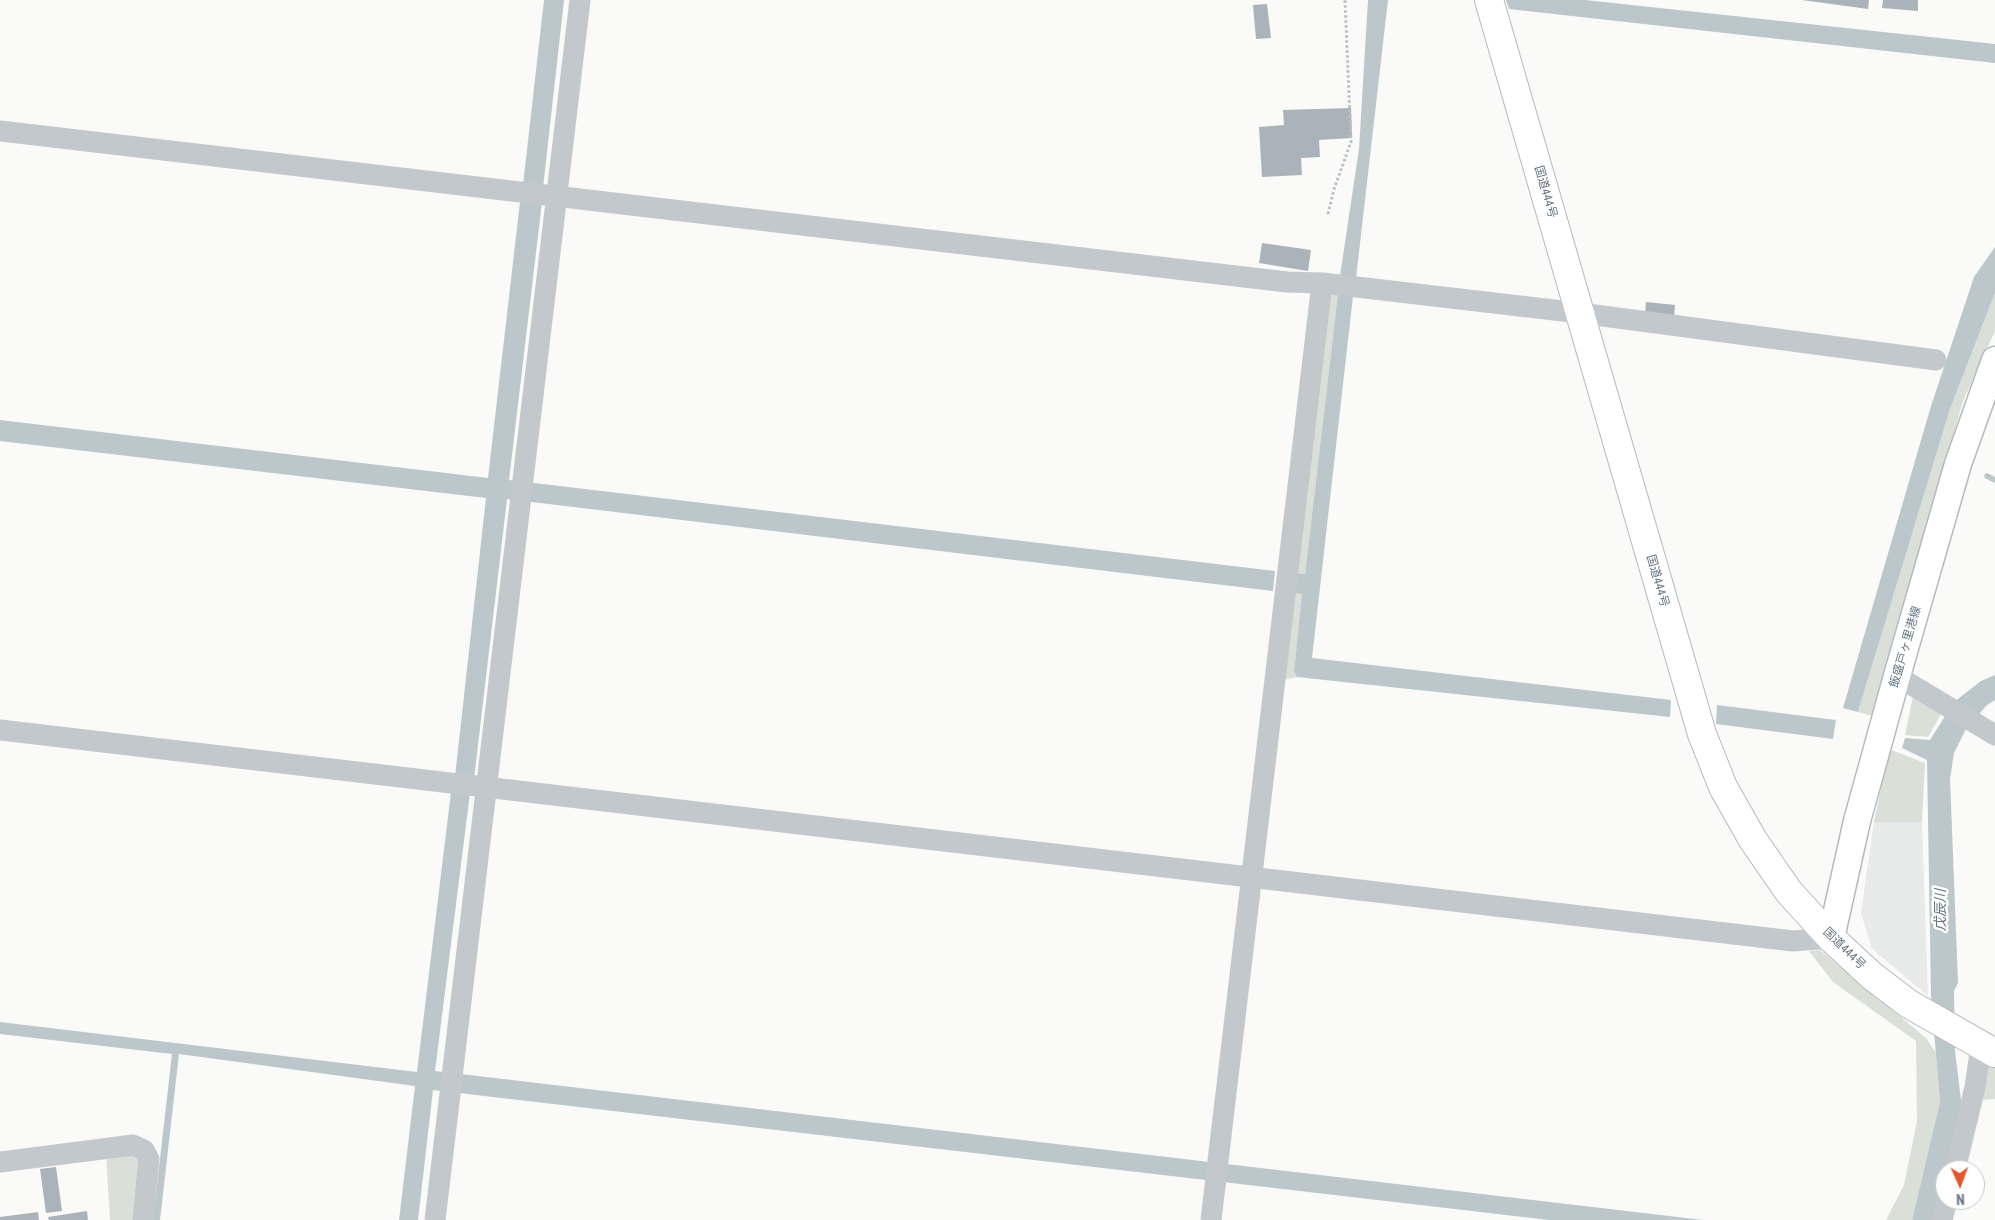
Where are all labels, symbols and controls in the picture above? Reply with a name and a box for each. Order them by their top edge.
street label: 国道444号 [1531,164,1559,220]
street label: 国道444号 [1643,553,1671,609]
street label: 飯盛戸ヶ里港線 [1888,605,1924,689]
water label: 戊辰川 [1933,889,1949,931]
street label: 国道444号 [1820,925,1868,973]
north arrow [1935,1160,1985,1210]
text: N [1956,1191,1965,1207]

